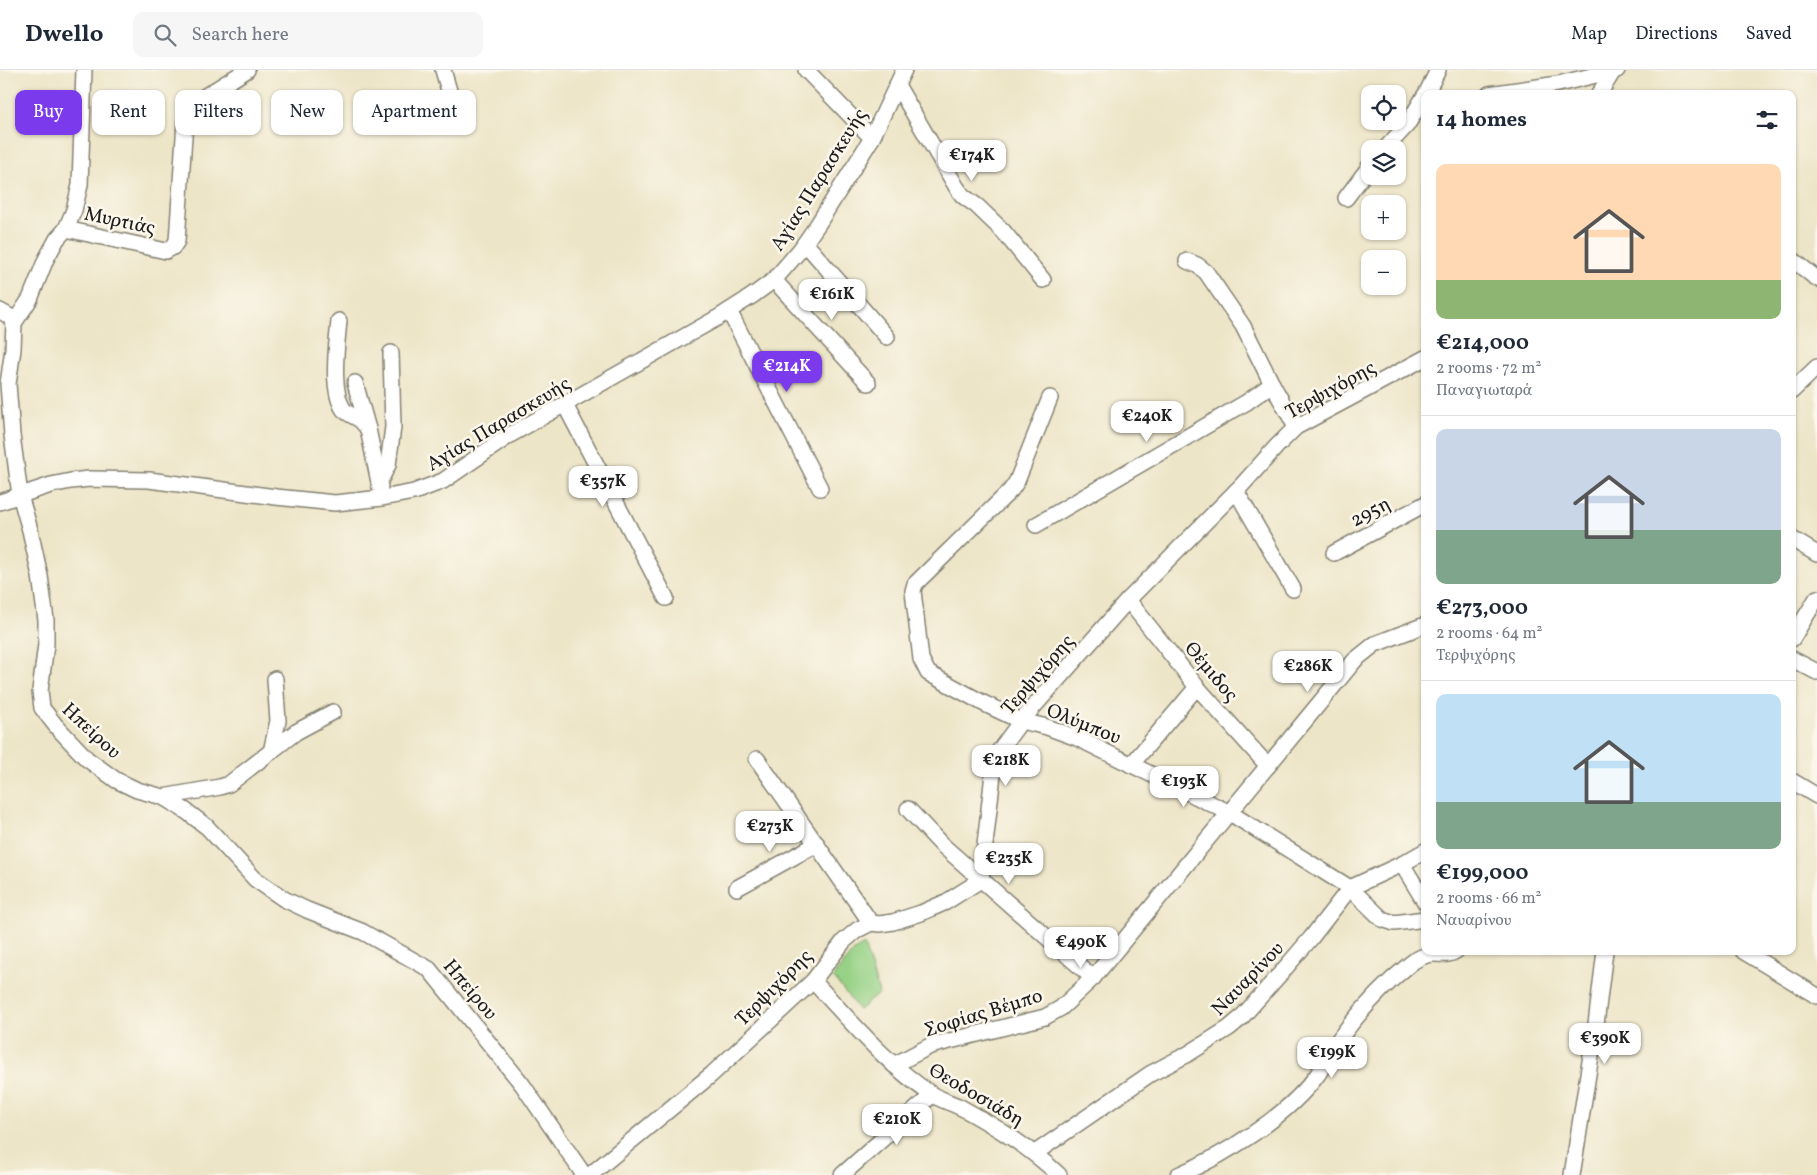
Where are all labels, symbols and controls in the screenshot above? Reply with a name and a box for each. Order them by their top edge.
search box [133,12,483,57]
text: Dwello [25,18,103,52]
icon: search [151,21,179,49]
text: Search here [191,22,289,48]
text: Map [1571,22,1607,47]
text: Directions [1635,22,1718,47]
text: Saved [1746,22,1792,47]
map controls [1361,85,1406,295]
button: locate [1361,85,1406,130]
chip: Buy [15,90,82,135]
chip: Rent [92,90,165,135]
chip: Filters [175,90,261,135]
chip: New [271,90,343,135]
chip: Apartment [353,90,476,135]
street label: Αγίας Παρασκευής [764,103,875,257]
text: 14 homes [1436,106,1527,135]
icon: filters [1753,106,1781,134]
pin: €174K [937,140,1007,182]
button: layers [1361,140,1406,185]
text: €174K [949,145,995,167]
button: + [1361,195,1406,240]
icon: home [1564,196,1654,286]
street label: Μυρτιάς [81,201,158,243]
button: − [1361,250,1406,295]
pin: €161K [797,278,867,321]
text: €161K [809,284,855,306]
text: €214,000 [1436,329,1529,358]
pin: €214K [752,350,822,393]
street label: Τερψιχόρης [1281,354,1381,427]
text: €214K [763,356,811,378]
text: 2 rooms · 72 m² [1436,358,1541,380]
street label: Αγίας Παρασκευής [422,371,576,479]
text: Παναγιωταρά [1436,380,1532,402]
pin: €240K [1112,400,1182,443]
text: €240K [1122,406,1172,428]
icon: home [1564,462,1654,552]
pin: €357K [568,466,638,508]
text: €357K [580,471,626,493]
street label: 295η [1346,491,1396,535]
text: €273,000 [1436,594,1528,623]
text: 2 rooms · 64 m² [1436,623,1543,645]
street label: Τερψιχόρης [995,629,1082,722]
street label: Θέμιδος [1177,636,1244,708]
text: Τερψιχόρης [1436,645,1515,667]
pin: €286K [1273,650,1343,693]
text: €286K [1283,656,1333,678]
street label: Ηπείρου [55,697,126,766]
street label: Ολύμπου [1042,697,1125,752]
icon: home [1564,727,1654,817]
pin: €218K [971,744,1041,787]
text: €218K [983,750,1029,772]
pin: €193K [1149,766,1219,808]
text: €193K [1161,771,1207,793]
pin: €273K [735,810,805,853]
text: €273K [746,816,794,838]
pin: €235K [974,842,1044,885]
text: €235K [985,848,1033,870]
text: €199,000 [1436,859,1528,888]
text: 2 rooms · 66 m² [1436,888,1542,910]
text: Ναυαρίνου [1436,910,1511,932]
pin: €490K [1046,926,1116,969]
text: €490K [1055,932,1107,954]
street label: Ναυαρίνου [1206,936,1291,1023]
street label: Τερψιχόρης [729,943,819,1033]
street label: Ηπείρου [436,954,503,1027]
street label: Σοφίας Βέμπο [921,983,1046,1045]
pin: €390K [1570,1022,1640,1065]
text: €390K [1580,1028,1630,1050]
pin: €199K [1297,1036,1367,1079]
text: €199K [1308,1042,1356,1064]
street label: Θεοδοσιάδη [923,1057,1029,1134]
pin: €210K [862,1104,932,1146]
text: €210K [873,1109,921,1131]

